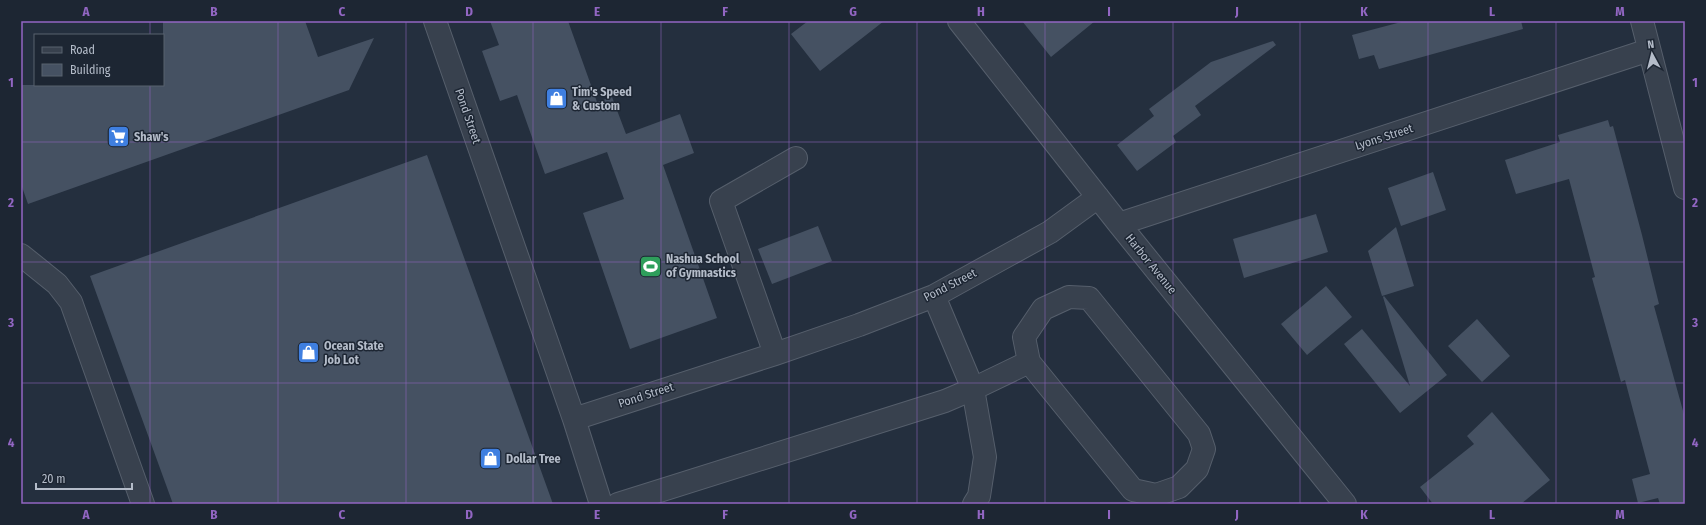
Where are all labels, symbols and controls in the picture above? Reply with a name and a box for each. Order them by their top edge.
text: A [81,4,90,19]
text: B [210,4,218,19]
text: C [339,4,346,19]
text: D [465,4,473,19]
text: E [594,4,600,19]
text: F [722,4,728,19]
text: G [849,4,857,19]
text: H [977,4,985,19]
text: I [1107,4,1111,19]
text: J [1234,4,1239,19]
text: K [1360,4,1368,19]
text: L [1489,4,1495,19]
text: M [1615,4,1625,19]
legend [34,34,164,86]
north arrow [1632,34,1672,74]
text: N [1647,38,1655,51]
text: Road [70,43,95,57]
text: Building [70,63,111,77]
text: 1 [8,75,14,90]
text: 1 [1692,75,1698,90]
place label: Tim's Speed & Custom [572,85,632,113]
shop icon: Tim's Speed & Custom [544,86,570,112]
street label: Pond Street [452,87,484,145]
street label: Lyons Street [1353,121,1415,153]
supermarket icon: Shaw's [106,124,132,150]
place label: Shaw's [134,130,169,144]
text: 2 [7,195,14,210]
text: 2 [1691,195,1698,210]
street label: Harbor Avenue [1123,231,1179,297]
place label: Nashua School of Gymnastics [666,252,740,280]
sports icon: Nashua School of Gymnastics [637,253,663,279]
street label: Pond Street [921,266,979,304]
text: 3 [7,315,14,330]
text: 3 [1691,315,1698,330]
place label: Ocean State Job Lot [323,339,384,367]
shop icon: Ocean State Job Lot [295,340,321,366]
street label: Pond Street [617,379,675,411]
text: 4 [8,435,15,450]
text: 4 [1692,435,1699,450]
shop icon: Dollar Tree [478,446,504,472]
place label: Dollar Tree [506,452,561,466]
scale bar [36,465,132,491]
text: 20 m [42,472,66,486]
text: A [81,507,90,522]
text: B [210,507,218,522]
text: C [339,507,346,522]
text: D [465,507,473,522]
text: E [594,507,600,522]
text: F [722,507,728,522]
text: G [849,507,857,522]
text: H [977,507,985,522]
text: I [1107,507,1111,522]
text: J [1234,507,1239,522]
text: K [1360,507,1368,522]
text: L [1489,507,1495,522]
text: M [1615,507,1625,522]

